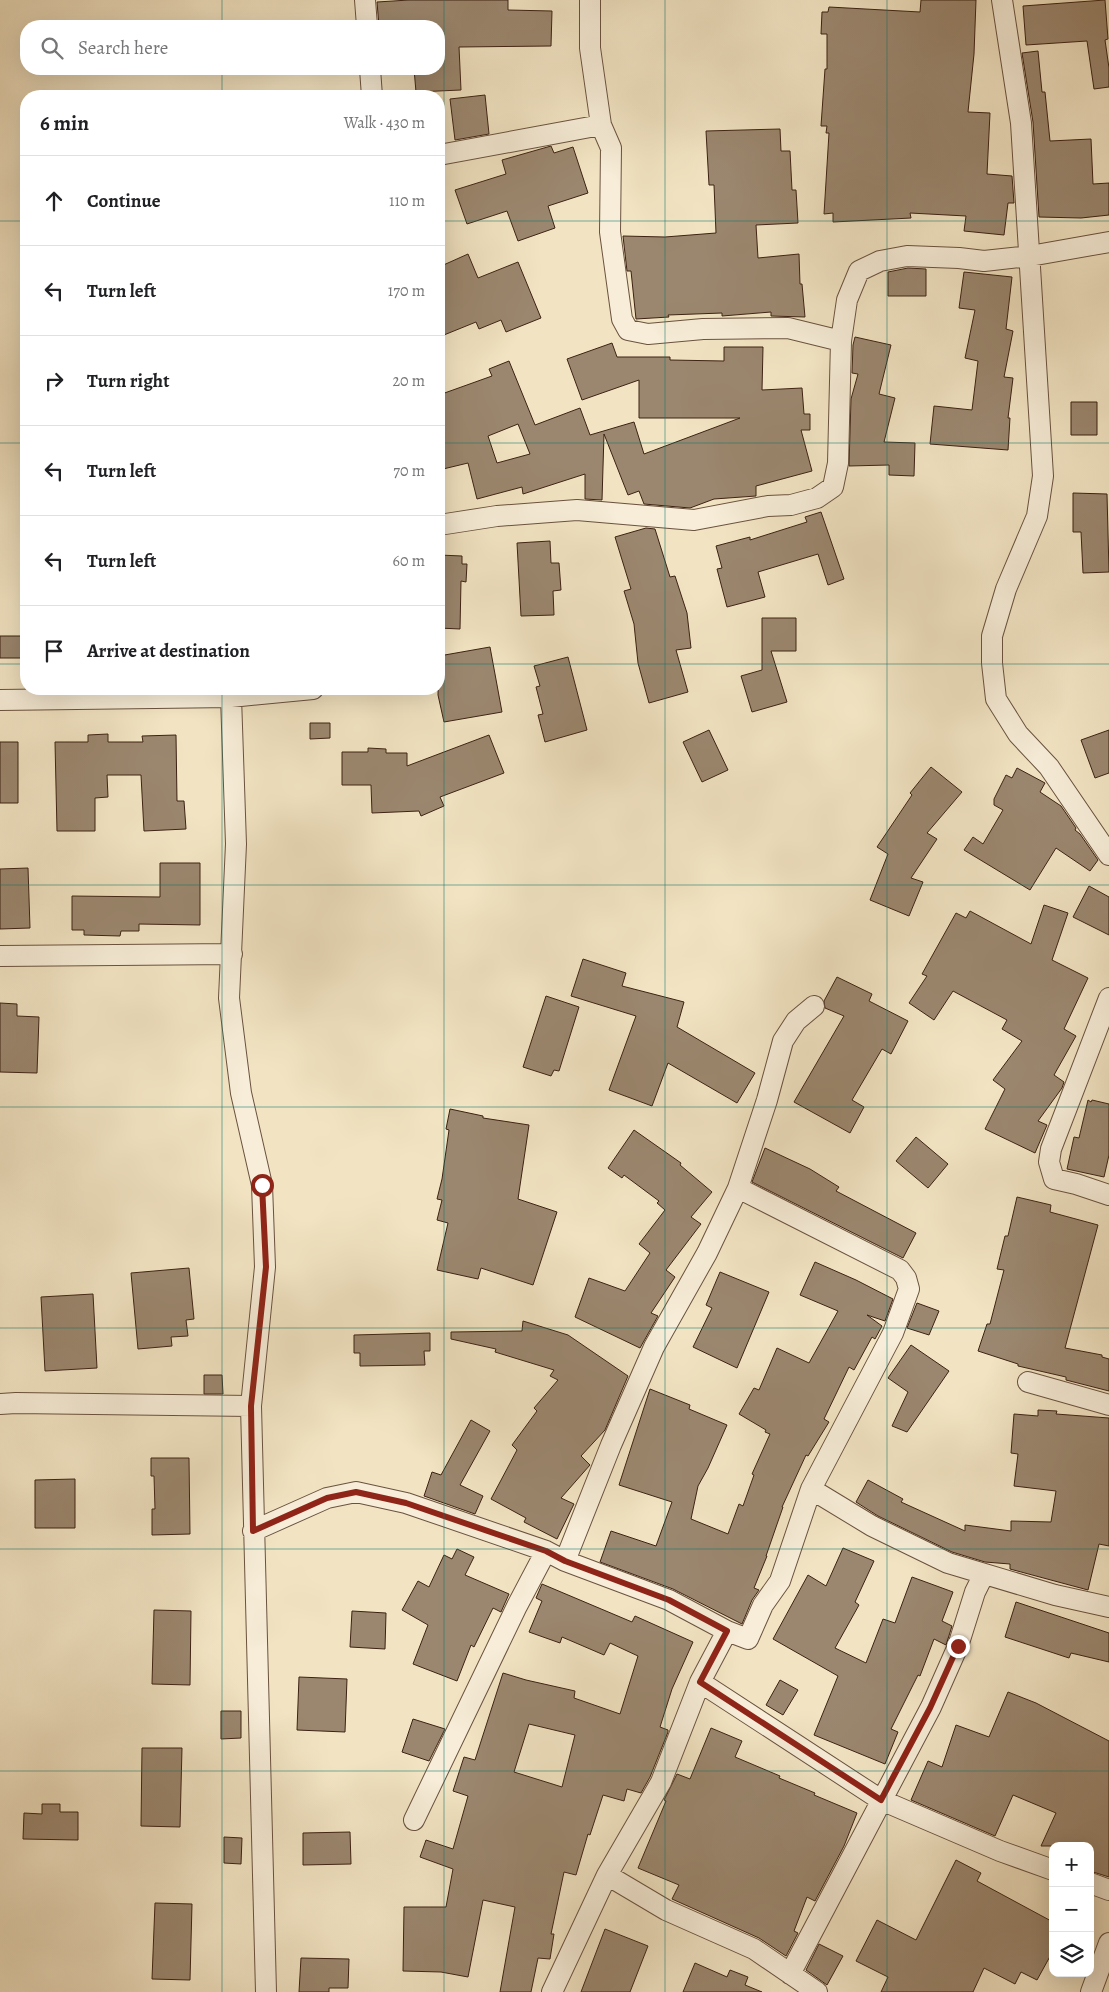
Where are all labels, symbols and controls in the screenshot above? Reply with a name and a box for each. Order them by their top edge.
search box [20,20,445,75]
icon: search [38,34,66,62]
text: Search here [78,35,168,61]
text: 6 min [40,109,89,137]
text: Walk · 430 m [344,112,425,134]
icon: ahead [40,187,68,215]
text: Continue [87,188,161,214]
text: 110 m [389,190,425,212]
icon: left [40,277,68,305]
text: Turn left [87,278,156,304]
text: 170 m [388,280,425,302]
icon: right [40,367,68,395]
text: Turn right [87,368,169,394]
text: 20 m [392,370,425,392]
icon: left [40,457,68,485]
text: Turn left [87,458,156,484]
text: 70 m [393,460,425,482]
icon: left [40,547,68,575]
text: Turn left [87,548,156,574]
text: 60 m [393,550,425,572]
icon: arrive [40,637,68,665]
text: Arrive at destination [87,638,250,664]
route start [251,1174,274,1197]
route end [947,1635,970,1658]
map controls [1049,1842,1094,1977]
button: + [1049,1842,1094,1887]
button: − [1049,1887,1094,1932]
button: layers [1049,1932,1094,1977]

